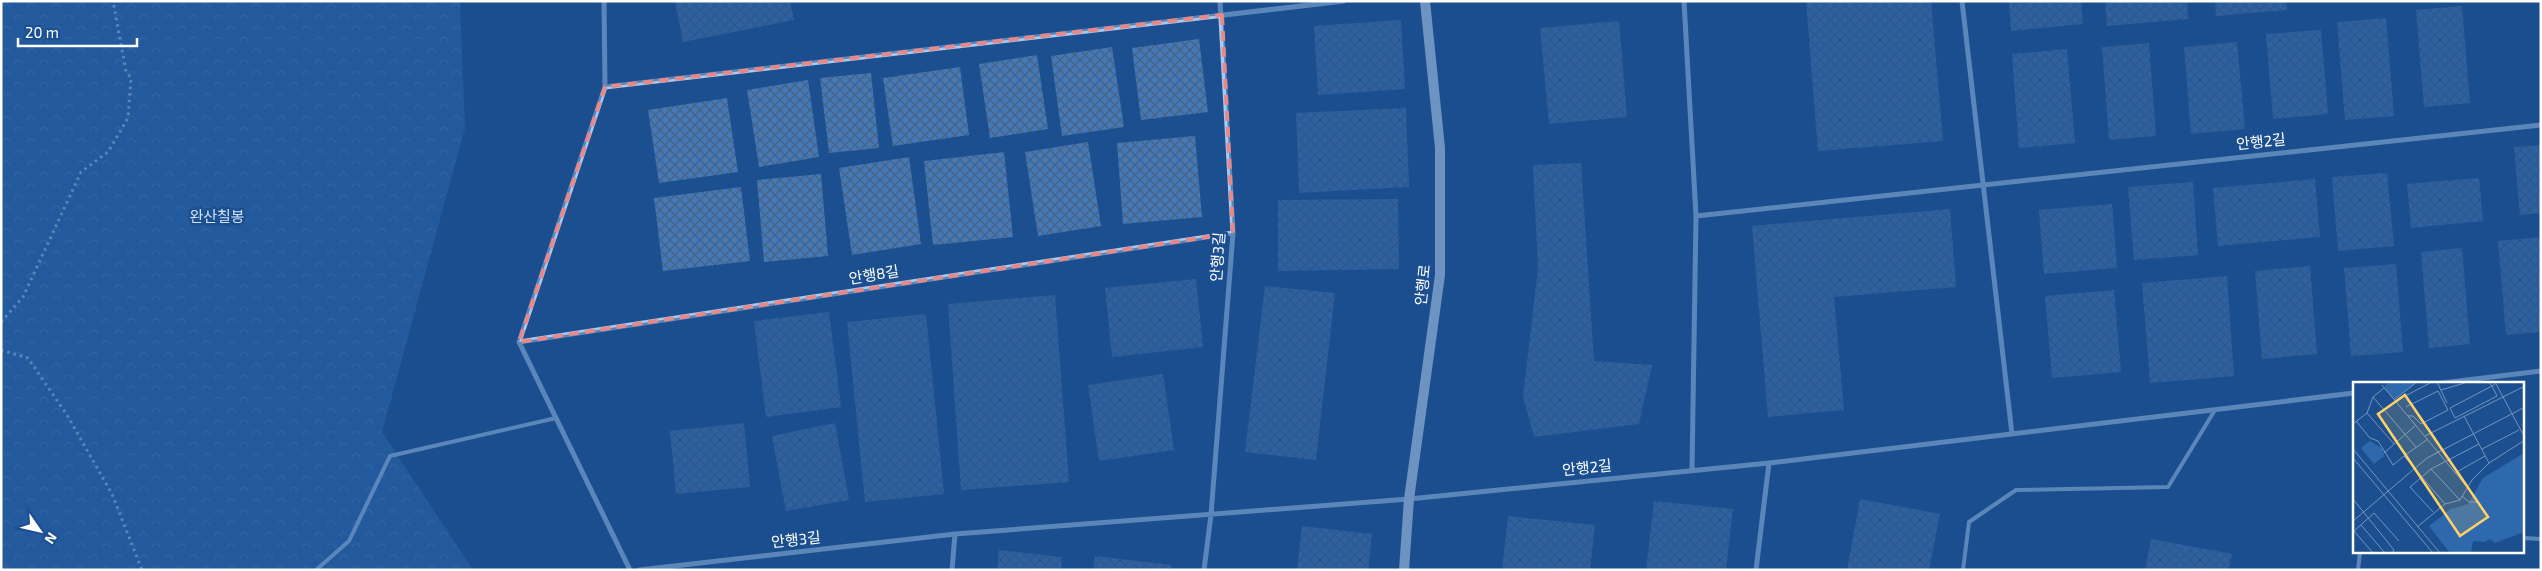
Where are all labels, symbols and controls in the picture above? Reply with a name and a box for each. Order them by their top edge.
scale bar [18,15,136,47]
text: 20 m [25,23,59,41]
street label: 안행2길 [2235,129,2287,153]
park label: 완산칠봉 [189,207,245,225]
street label: 안행3길 [1206,231,1228,282]
street label: 안행8길 [847,261,900,287]
street label: 안행로 [1411,263,1433,306]
inset map [2353,382,2524,554]
street label: 안행2길 [1561,455,1613,479]
north arrow [15,506,65,556]
street label: 안행3길 [770,527,822,551]
text: N [41,530,61,547]

